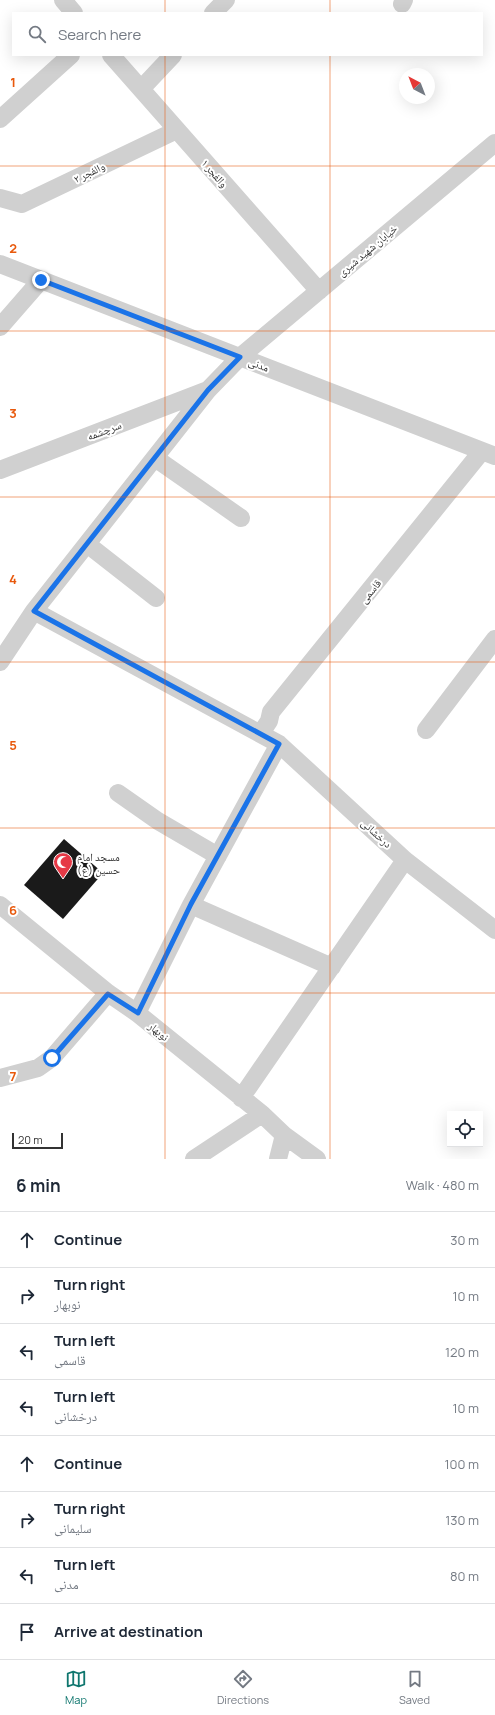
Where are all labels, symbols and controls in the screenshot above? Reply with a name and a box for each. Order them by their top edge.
search box [12,12,483,56]
icon: search [26,23,48,45]
text: Search here [58,24,141,45]
north arrow [399,68,435,104]
text: 1 [10,73,16,91]
street label: والفجر ۱ [198,156,232,190]
street label: والفجر ۲ [71,158,107,186]
street label: خیابان شهید شیری [334,221,400,279]
text: 2 [9,239,17,257]
route end [32,271,50,289]
street label: مدنی [247,353,271,375]
text: 3 [9,404,17,422]
street label: سرچشمه [85,417,123,443]
text: 4 [9,570,17,588]
street label: قاسمی [356,576,384,606]
text: 5 [9,736,17,754]
street label: درخشانی [359,815,396,851]
place label: مسجد امام حسین (ع) [77,849,120,877]
mosque icon: مسجد امام حسین (ع) [52,851,74,879]
text: 6 [9,901,17,919]
street label: نوبهار [145,1017,172,1044]
route start [43,1049,61,1067]
text: 7 [10,1067,17,1085]
map controls [447,1111,483,1147]
button: locate [447,1111,483,1147]
scale bar [12,1131,63,1150]
text: 20 m [18,1132,43,1147]
text: 6 min [16,1174,61,1197]
text: Walk · 480 m [406,1176,479,1194]
icon: ahead [16,1229,38,1251]
text: Continue [54,1229,122,1250]
text: 30 m [450,1231,479,1249]
text: Turn right [54,1274,125,1295]
icon: right [16,1285,38,1307]
text: 10 m [452,1287,479,1305]
text: نوبهار [54,1295,81,1313]
text: Turn left [54,1330,116,1351]
icon: left [16,1341,38,1363]
text: 120 m [445,1343,479,1361]
text: قاسمی [54,1351,86,1369]
text: Turn left [54,1386,116,1407]
icon: left [16,1397,38,1419]
text: 10 m [452,1399,479,1417]
text: درخشانی [54,1407,97,1425]
icon: ahead [16,1453,38,1475]
text: Continue [54,1453,122,1474]
text: 100 m [444,1455,479,1473]
text: Turn right [54,1498,125,1519]
icon: right [16,1509,38,1531]
text: 130 m [445,1511,479,1529]
text: سلیمانی [54,1519,92,1537]
text: Turn left [54,1554,116,1575]
icon: left [16,1565,38,1587]
text: 80 m [450,1567,479,1585]
text: مدنی [54,1575,79,1593]
icon: arrive [16,1621,38,1643]
text: Arrive at destination [54,1621,203,1642]
tab: Map [65,1668,87,1707]
tab: Directions [217,1668,269,1707]
tab: Saved [399,1668,430,1707]

